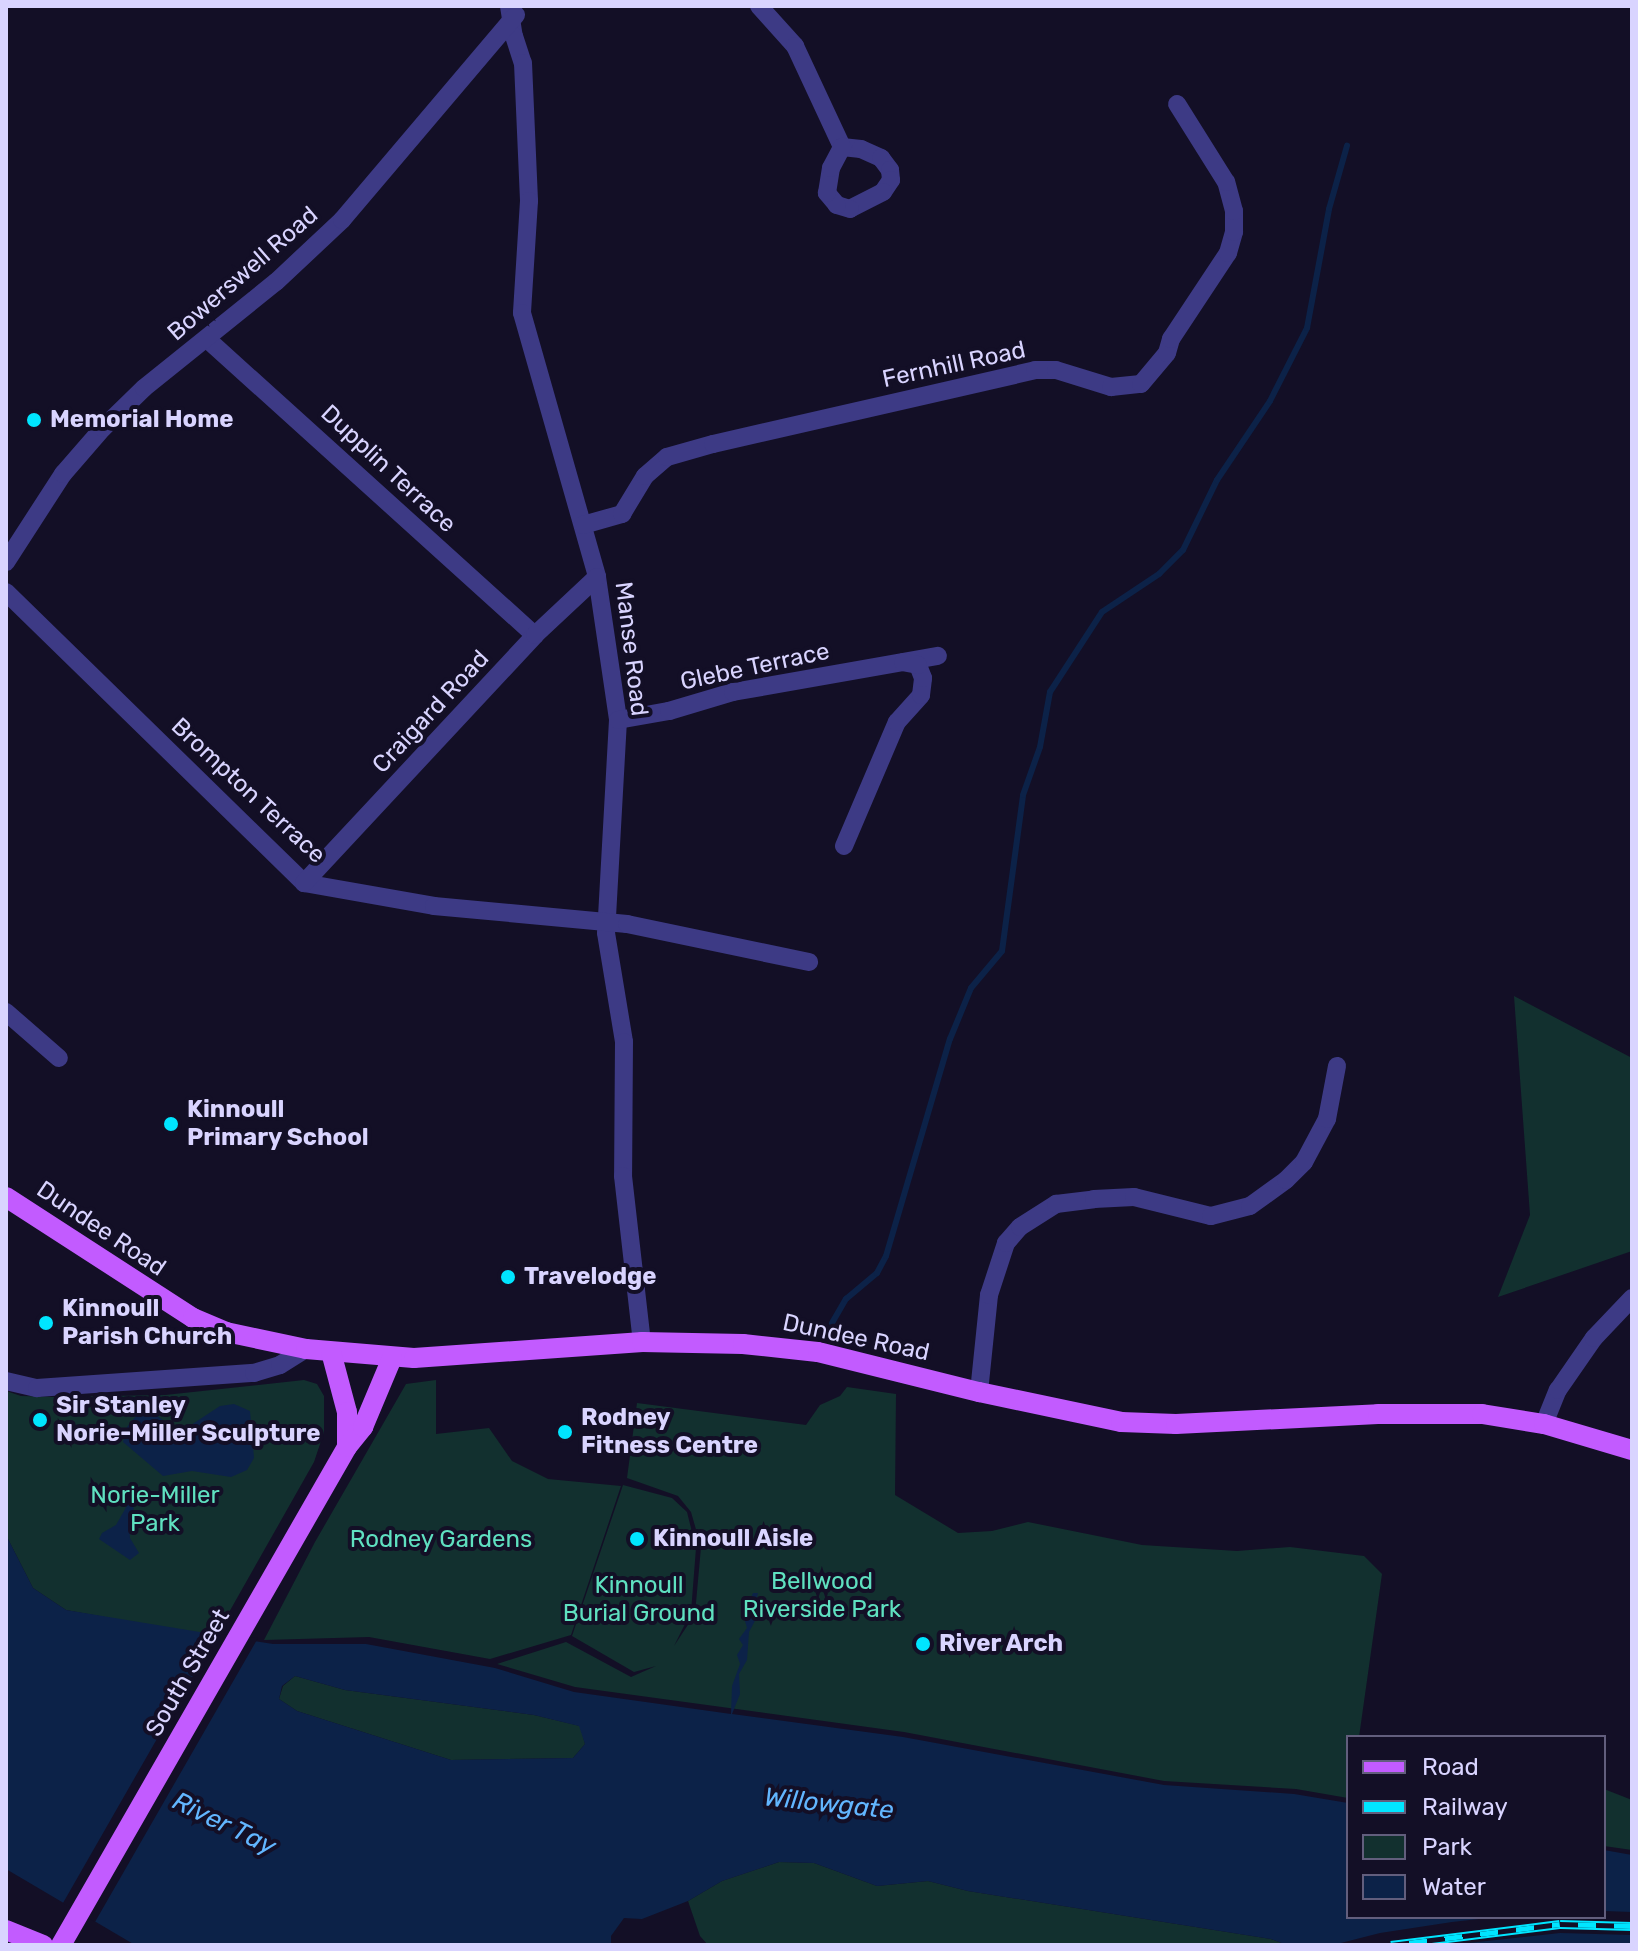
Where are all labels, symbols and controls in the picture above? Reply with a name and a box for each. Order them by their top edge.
street label: Bowerswell Road [162,201,324,347]
street label: Fernhill Road [880,336,1028,394]
street label: Dupplin Terrace [314,399,462,539]
place label: Memorial Home [50,406,233,434]
marker: Memorial Home [25,411,43,429]
street label: Manse Road [608,580,654,718]
street label: Glebe Terrace [678,637,832,697]
street label: Craigard Road [367,645,495,779]
street label: Brompton Terrace [165,712,331,870]
place label: Kinnoull Primary School [187,1096,369,1152]
marker: Kinnoull Primary School [162,1115,180,1133]
street label: Dundee Road [31,1175,171,1283]
place label: Travelodge [524,1263,657,1291]
marker: Travelodge [499,1268,517,1286]
place label: Kinnoull Parish Church [62,1295,232,1351]
street label: Dundee Road [780,1308,932,1368]
marker: Kinnoull Parish Church [37,1314,55,1332]
place label: Sir Stanley Norie-Miller Sculpture [56,1392,321,1448]
place label: Rodney Fitness Centre [581,1404,758,1460]
marker: Sir Stanley Norie-Miller Sculpture [31,1411,49,1429]
marker: Rodney Fitness Centre [556,1423,574,1441]
park label: Norie-Miller Park [90,1482,220,1538]
place label: Kinnoull Aisle [653,1525,814,1553]
park label: Rodney Gardens [349,1526,533,1554]
marker: Kinnoull Aisle [628,1530,646,1548]
park label: Bellwood Riverside Park [743,1568,901,1624]
park label: Kinnoull Burial Ground [563,1572,715,1628]
street label: South Street [140,1604,236,1742]
place label: River Arch [939,1630,1064,1658]
marker: River Arch [914,1635,932,1653]
legend [1346,1735,1606,1919]
text: Road [1422,1753,1479,1781]
water label: Willowgate [763,1782,895,1826]
water label: River Tay [166,1785,282,1863]
text: Railway [1422,1793,1508,1821]
text: Park [1422,1833,1472,1861]
text: Water [1422,1873,1486,1901]

